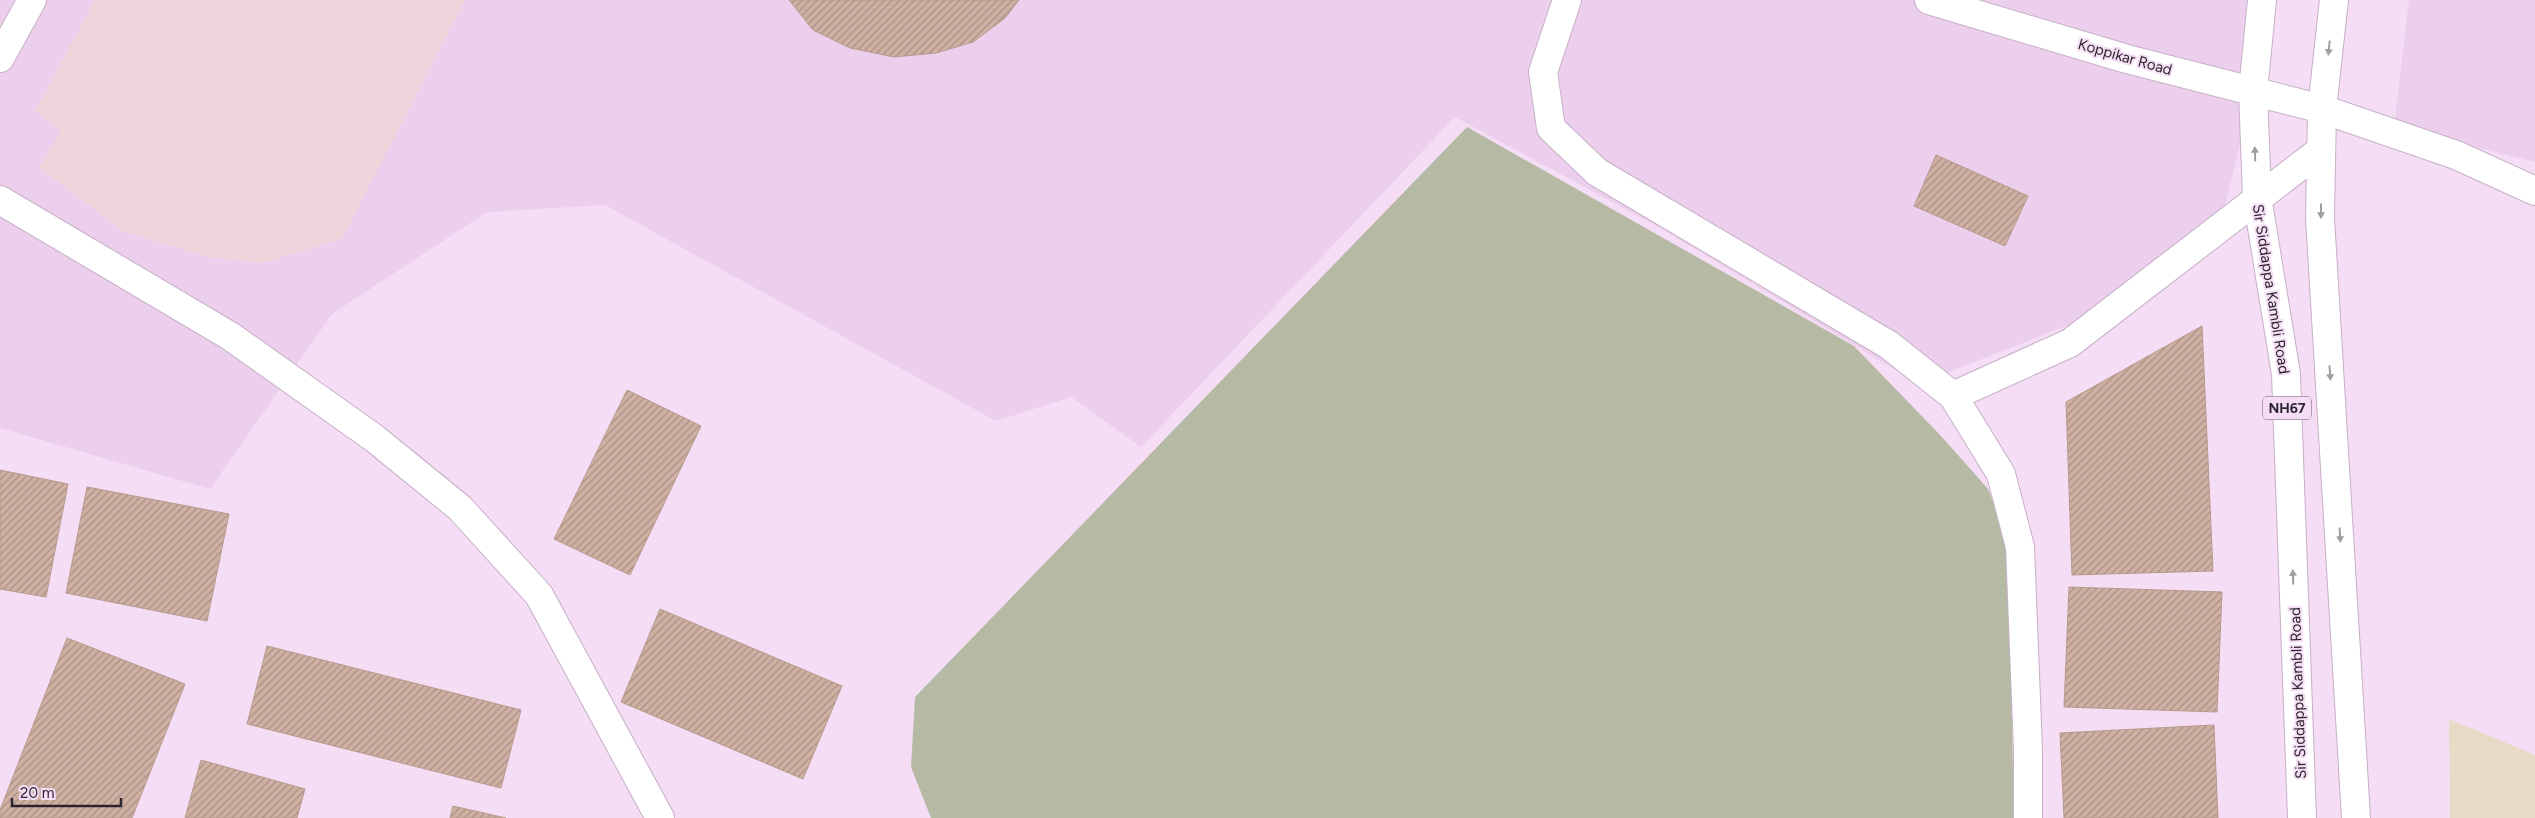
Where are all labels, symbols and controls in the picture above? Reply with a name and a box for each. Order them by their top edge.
street label: Koppikar Road [2076,35,2174,79]
one-way arrow [2325,41,2333,57]
one-way arrow [2251,146,2259,162]
street label: Sir Siddappa Kambli Road [2249,203,2293,375]
one-way arrow [2316,203,2324,219]
one-way arrow [2326,365,2334,381]
road number: NH67 [2263,396,2311,419]
one-way arrow [2336,527,2344,543]
one-way arrow [2289,569,2297,585]
street label: Sir Siddappa Kambli Road [2286,607,2310,779]
scale bar [12,776,121,808]
text: 20 m [20,784,54,802]

